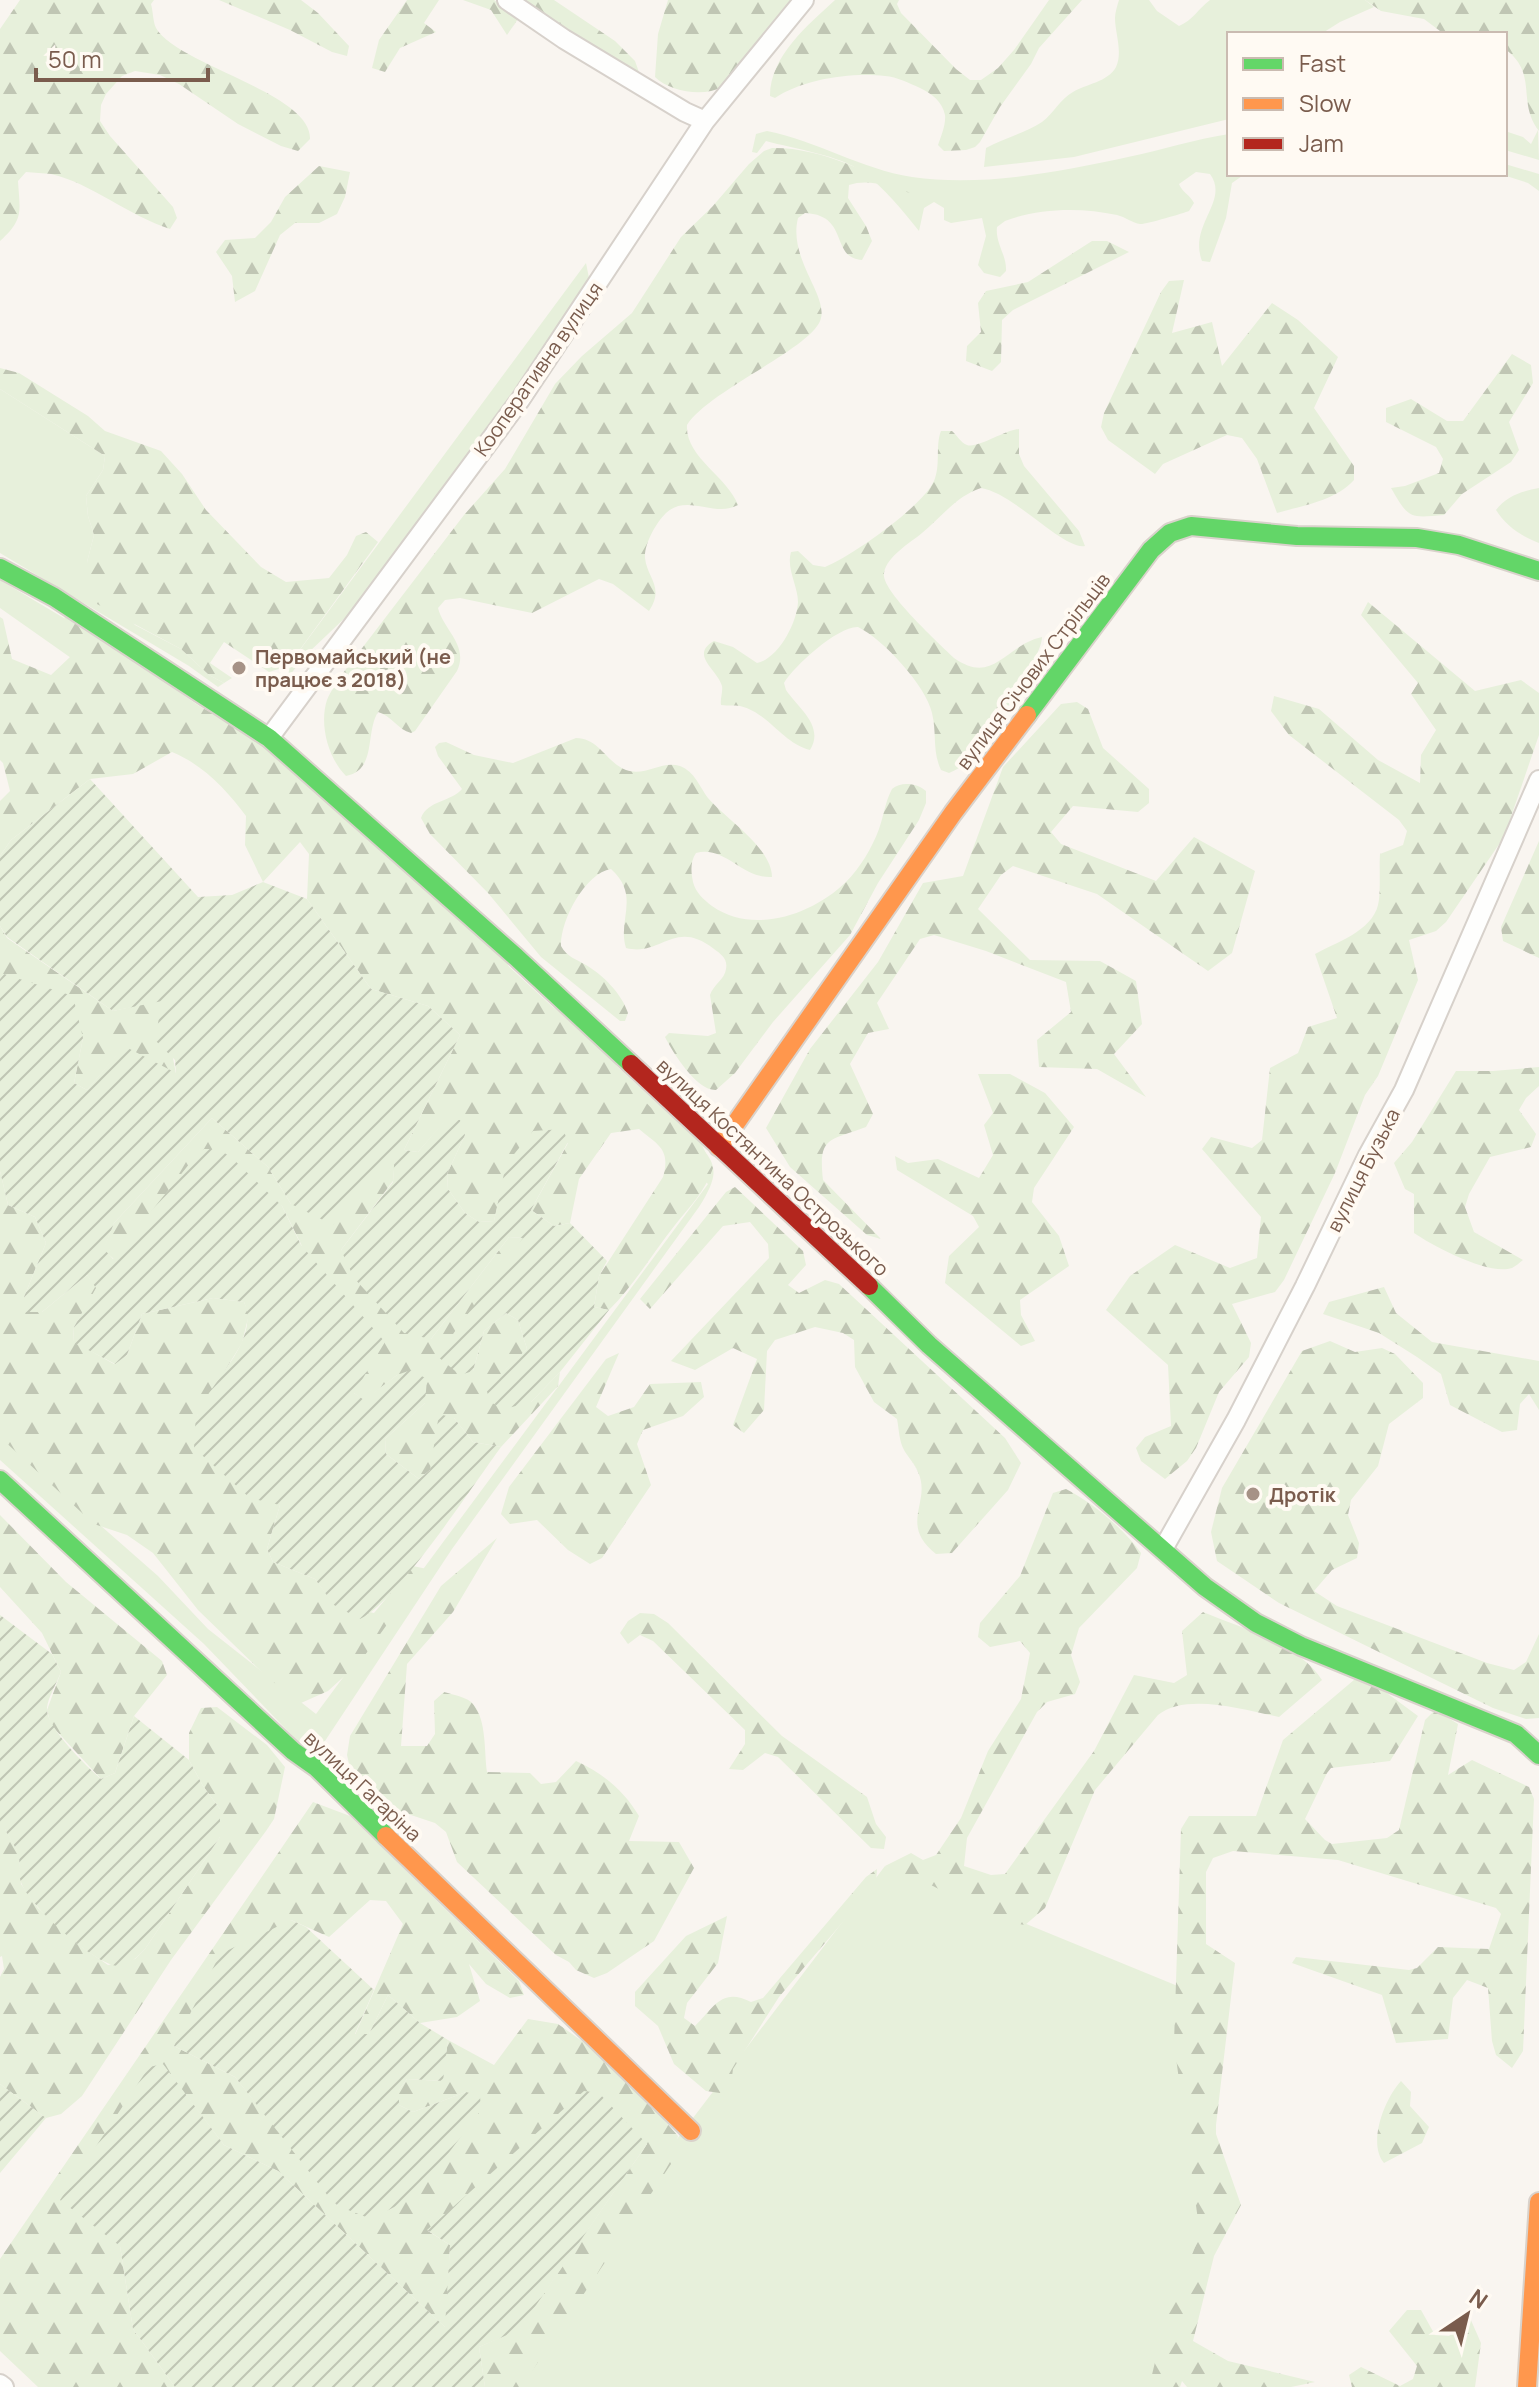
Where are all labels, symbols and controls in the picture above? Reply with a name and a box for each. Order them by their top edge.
scale bar [36,32,208,82]
legend [1227,32,1507,176]
text: 50 m [48,42,102,75]
text: Fast [1299,46,1346,79]
text: Slow [1299,86,1352,119]
text: Jam [1299,126,1344,159]
street label: Кооперативна вулиця [468,276,608,462]
street label: вулиця Січових Стрільців [950,567,1116,775]
place label: Первомайський (не працює з 2018) [255,643,451,693]
marker: Первомайський (не працює з 2018) [230,659,248,677]
street label: вулиця Костянтина Острозького [651,1052,895,1282]
street label: вулиця Бузька [1320,1103,1406,1237]
place label: Дротік [1269,1481,1337,1508]
marker: Дротік [1244,1485,1262,1503]
street label: вулиця Гагаріна [299,1725,427,1847]
north arrow [1427,2275,1507,2355]
text: N [1463,2282,1494,2315]

